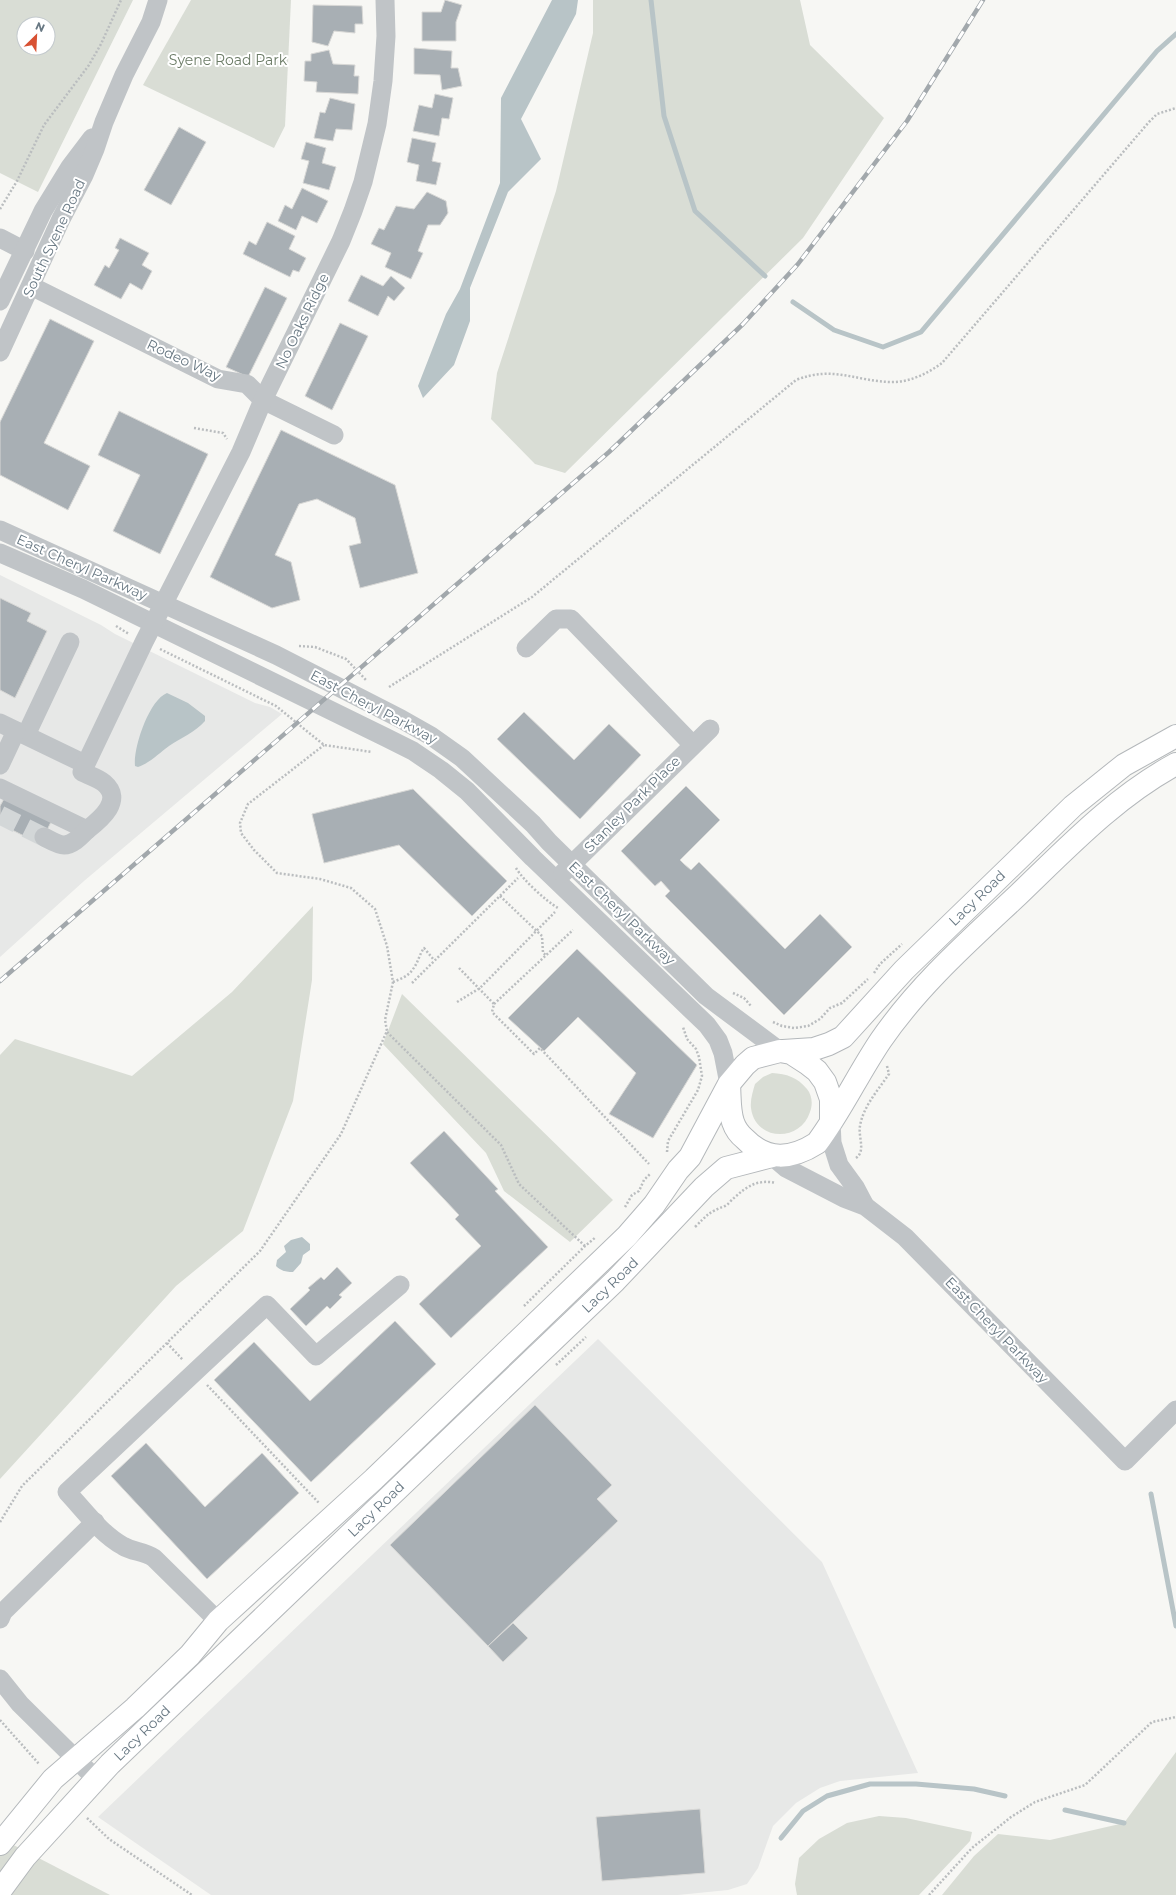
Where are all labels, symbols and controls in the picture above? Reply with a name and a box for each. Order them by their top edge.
north arrow [16,16,56,56]
text: N [33,19,47,35]
park label: Syene Road Park [169,51,288,69]
street label: South Syene Road [19,176,89,300]
street label: No Oaks Ridge [271,270,333,372]
street label: Rodeo Way [144,335,224,385]
street label: East Cheryl Parkway [14,530,151,604]
street label: East Cheryl Parkway [307,666,441,748]
street label: Stanley Park Place [580,752,684,856]
street label: East Cheryl Parkway [565,857,679,969]
street label: Lacy Road [945,866,1009,930]
street label: Lacy Road [578,1253,642,1317]
street label: East Cheryl Parkway [941,1273,1053,1387]
street label: Lacy Road [344,1477,408,1541]
street label: Lacy Road [110,1701,174,1765]

